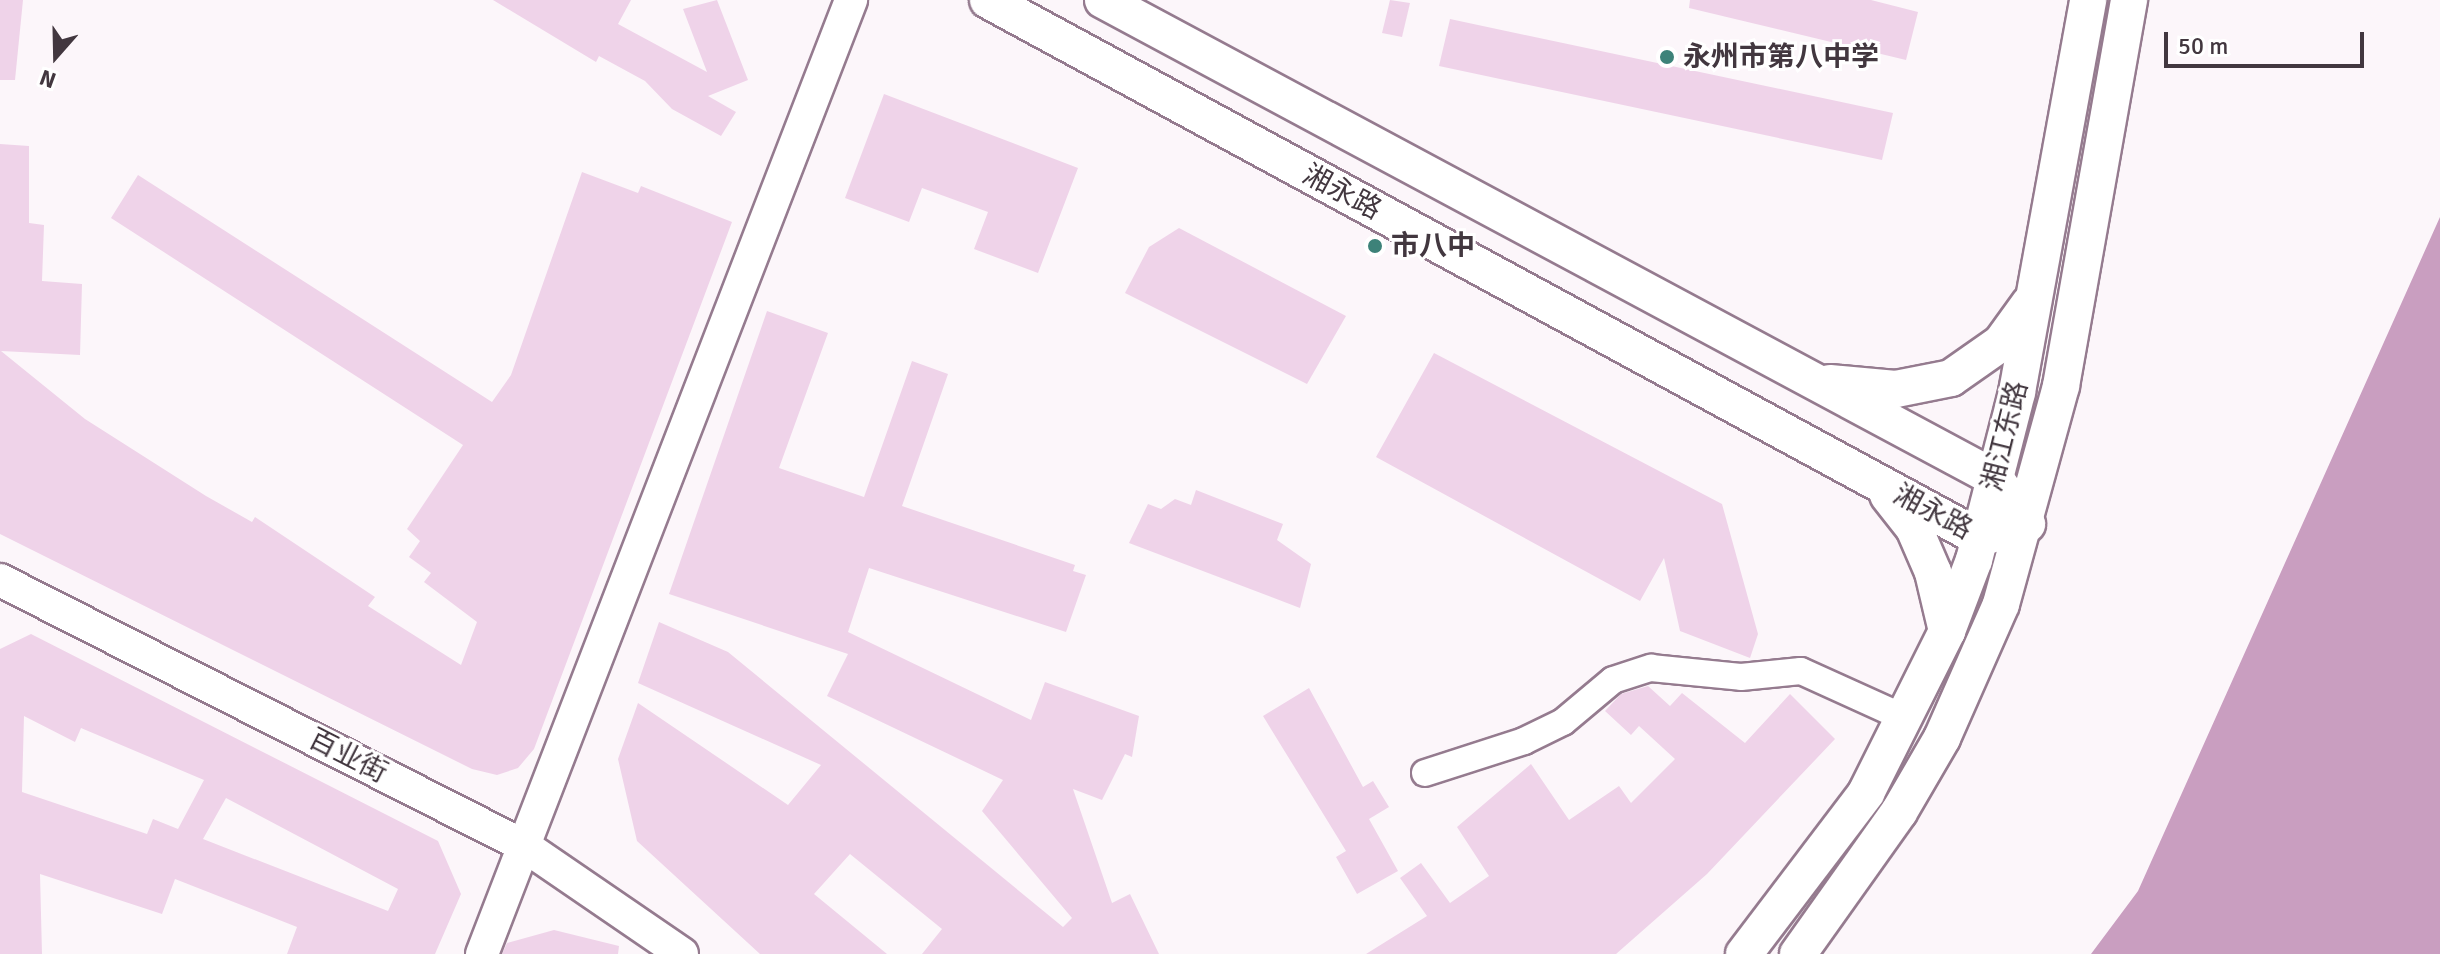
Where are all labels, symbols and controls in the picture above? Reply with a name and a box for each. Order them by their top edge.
north arrow [16,16,96,96]
scale bar [2168,16,2368,66]
text: 50 m [2178,31,2228,61]
place label: 永州市第八中学 [1683,40,1879,74]
marker: 永州市第八中学 [1658,48,1676,66]
text: N [36,64,59,94]
street label: 湘永路 [1297,157,1387,227]
place label: 市八中 [1391,229,1475,263]
marker: 市八中 [1366,237,1384,255]
street label: 湘江东路 [1975,378,2035,494]
street label: 湘永路 [1888,477,1978,547]
street label: 百业街 [303,722,393,790]

